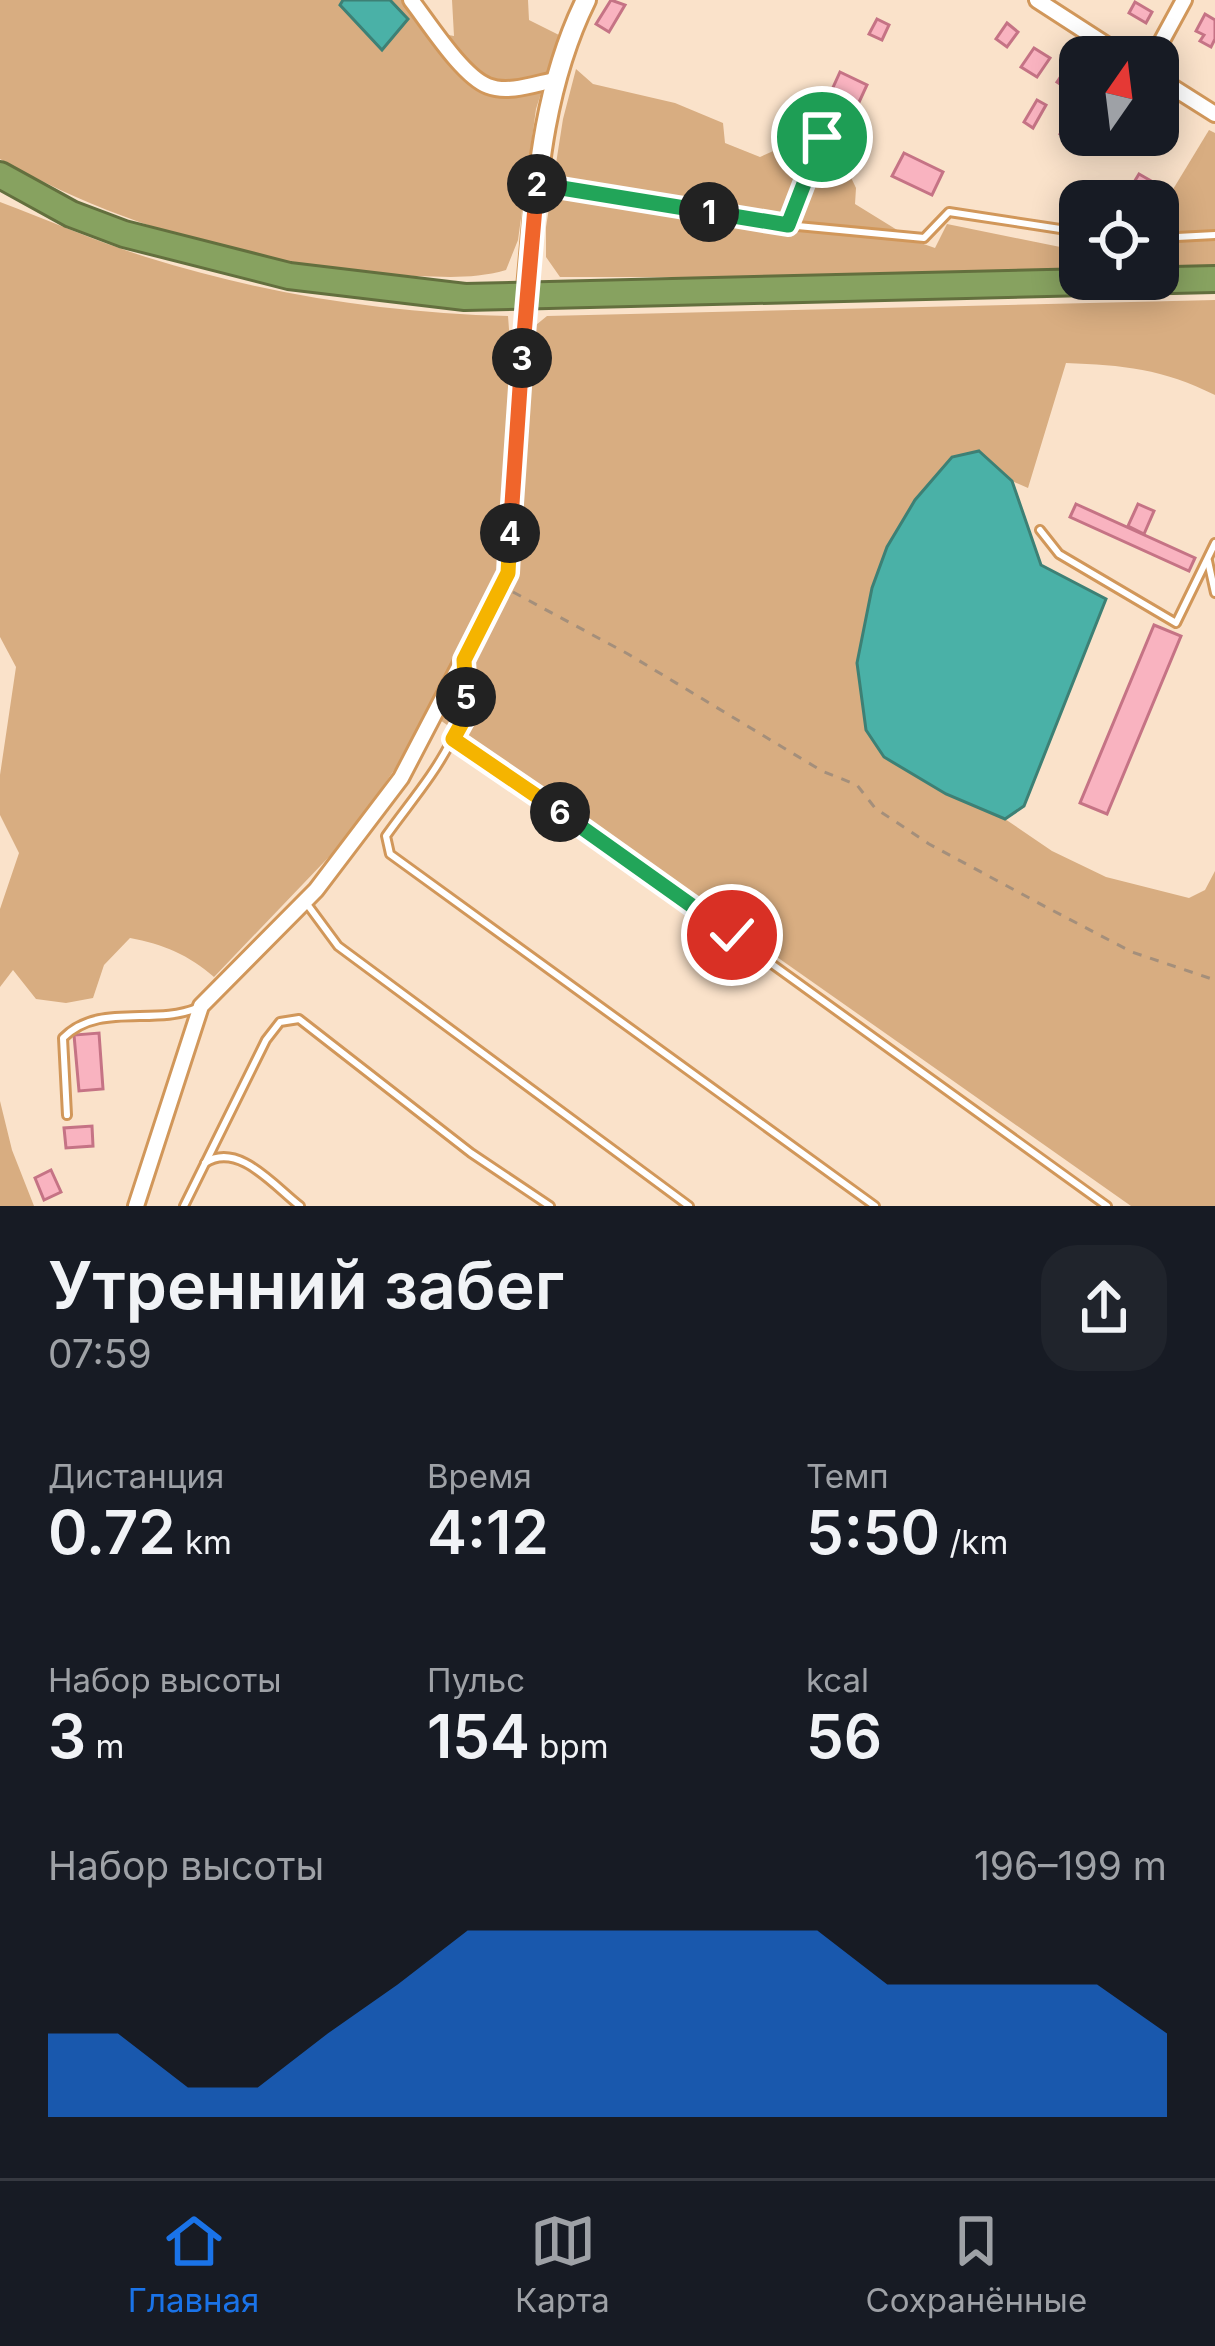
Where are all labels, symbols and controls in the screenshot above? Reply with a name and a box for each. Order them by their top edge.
north arrow [1059,36,1179,156]
map controls [1059,36,1179,300]
pin [771,86,873,188]
icon: arrive [789,104,855,170]
pin: 2 [507,154,567,214]
text: 2 [527,164,547,204]
button: locate [1059,180,1179,300]
pin: 1 [679,182,739,242]
text: 1 [702,192,716,232]
pin: 3 [492,328,552,388]
text: 3 [511,338,533,378]
pin: 4 [480,503,540,563]
text: 4 [499,513,521,553]
pin: 5 [436,667,496,727]
text: 5 [455,677,477,717]
pin: 6 [530,782,590,842]
text: 6 [549,792,571,832]
pin [681,884,783,986]
icon: check [699,902,765,968]
text: Утренний забег [48,1245,564,1325]
button: share [1041,1245,1167,1371]
text: 07:59 [48,1330,152,1377]
text: Дистанция [48,1456,224,1496]
text: Время [427,1456,532,1496]
text: Темп [806,1456,889,1496]
text: 0.72 [48,1496,176,1568]
text: 4:12 [427,1496,549,1568]
text: 5:50 [806,1496,940,1568]
text: km [176,1522,232,1562]
text: /km [940,1522,1008,1562]
text: Набор высоты [48,1660,282,1700]
text: Пульс [427,1660,525,1700]
text: kcal [806,1660,869,1700]
text: 3 [48,1700,86,1772]
text: 154 [427,1700,530,1772]
text: 56 [806,1700,882,1772]
text: m [86,1726,124,1766]
text: bpm [530,1726,609,1766]
text: Набор высоты [48,1842,324,1889]
text: 196–199 m [974,1842,1167,1889]
tab: Главная [128,2208,259,2320]
tab: Карта [515,2208,610,2320]
tab: Сохранённые [866,2208,1087,2320]

